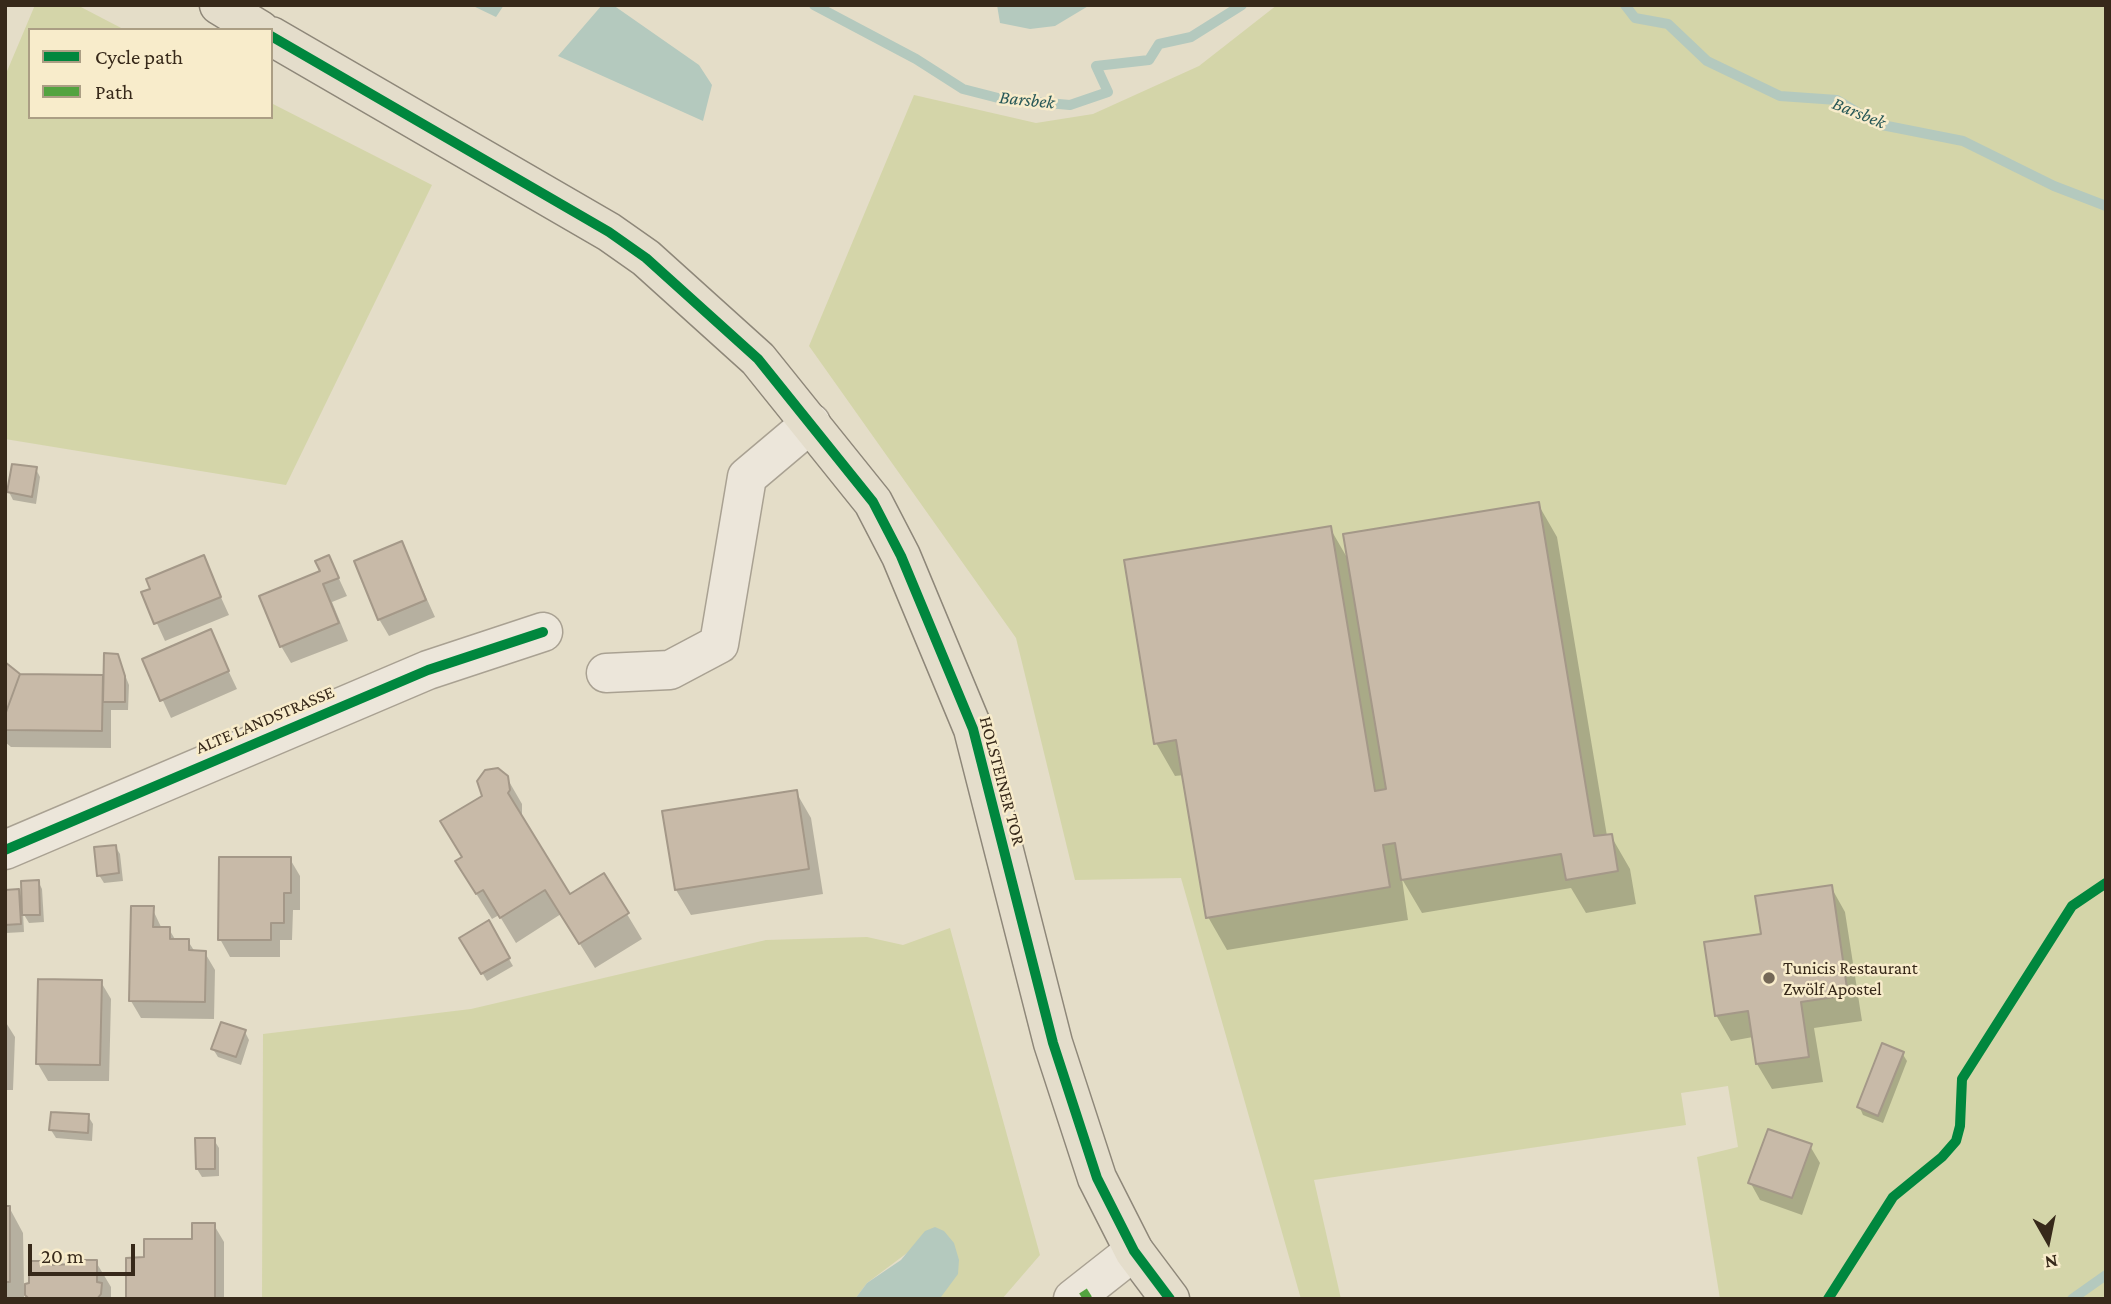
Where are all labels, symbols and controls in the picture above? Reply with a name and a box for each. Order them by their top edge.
legend [28,28,273,119]
text: Cycle path [95,45,183,69]
text: Path [95,80,133,104]
water label: Barsbek [998,86,1056,114]
water label: Barsbek [1829,92,1889,134]
street label: ALTE LANDSTRASSE [192,681,338,759]
street label: HOLSTEINER TOR [974,714,1030,848]
place label: Tunicis Restaurant Zwölf Apostel [1783,957,1918,1000]
marker: Tunicis Restaurant Zwölf Apostel [1761,970,1777,986]
north arrow [2013,1206,2083,1276]
scale bar [32,1230,138,1274]
text: 20 m [41,1244,84,1268]
text: N [2043,1251,2059,1274]

